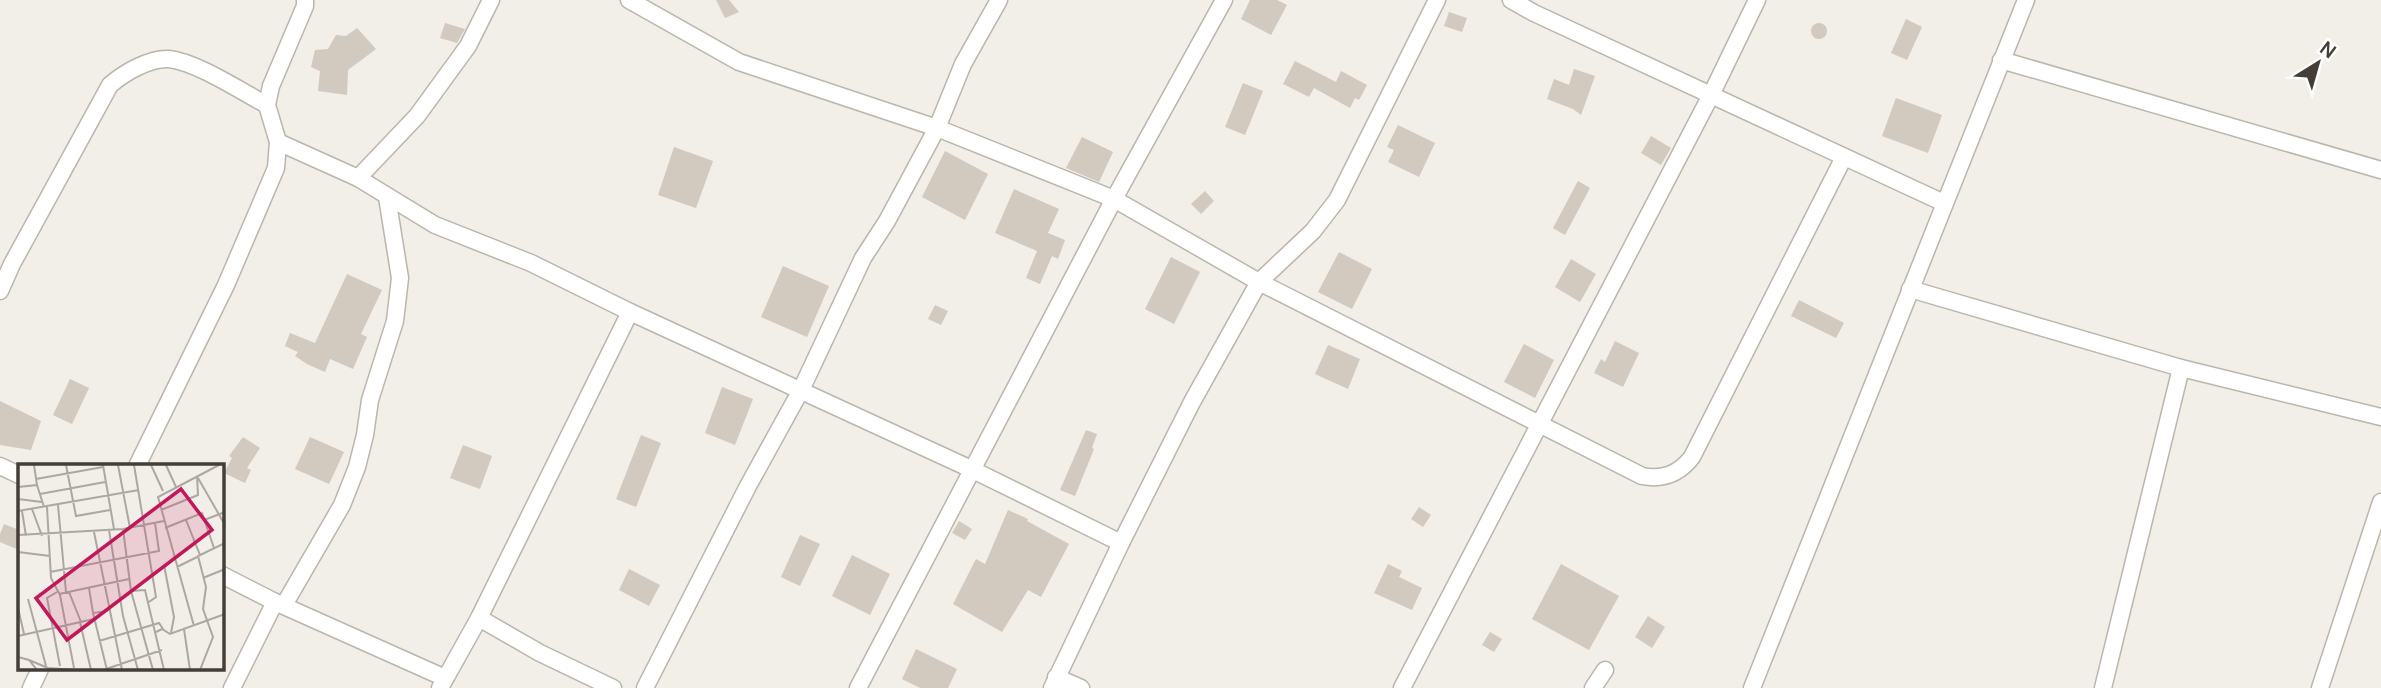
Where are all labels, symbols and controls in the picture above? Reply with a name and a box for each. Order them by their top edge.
north arrow [2283,28,2353,98]
text: N [2315,35,2342,64]
inset map [18,464,224,670]

